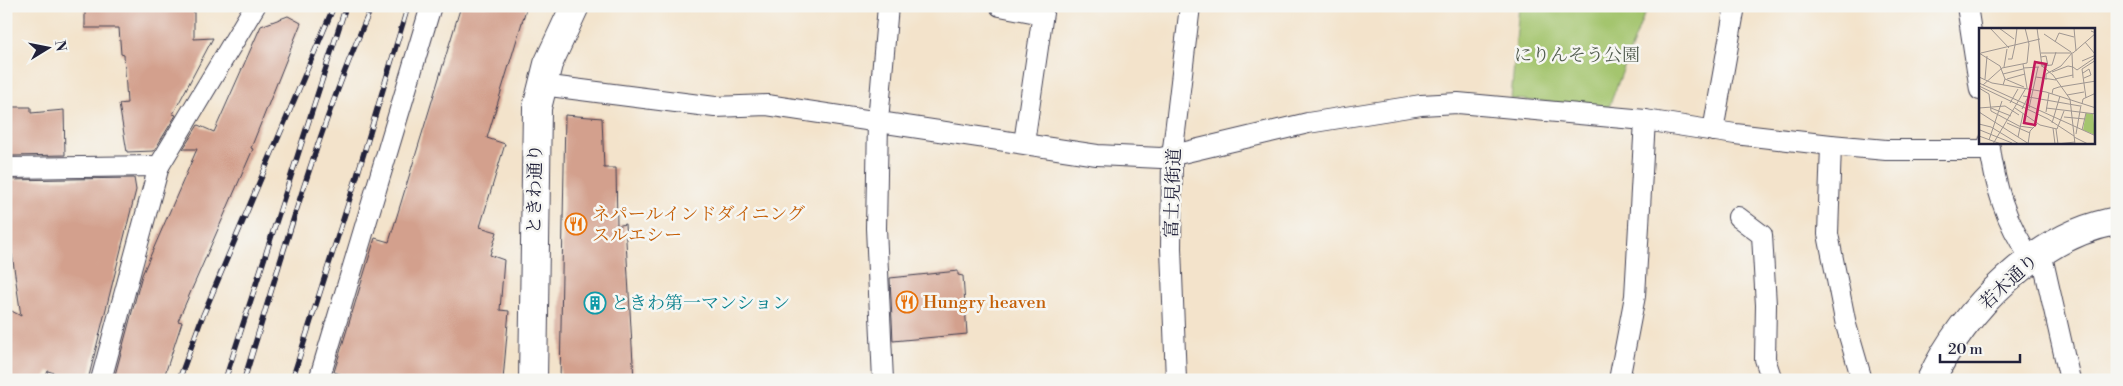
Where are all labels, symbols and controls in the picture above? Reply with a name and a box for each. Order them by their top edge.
north arrow [22,22,72,72]
inset map [1979,28,2096,144]
text: N [50,39,70,53]
park label: にりんそう公園 [1514,44,1640,67]
street label: ときわ通り [523,144,547,234]
street label: 富士見街道 [1160,148,1186,238]
place label: ネパールインドダイニング スルエシー [592,203,805,247]
restaurant icon: ネパールインドダイニング スルエシー [564,212,588,236]
street label: 若木通り [1975,249,2043,315]
restaurant icon: Hungry heaven [895,290,919,314]
building icon: ときわ第一マンション [583,291,607,315]
place label: Hungry heaven [923,291,1047,314]
place label: ときわ第一マンション [611,292,790,315]
scale bar [1940,331,2020,363]
text: 20 m [1948,340,1983,359]

